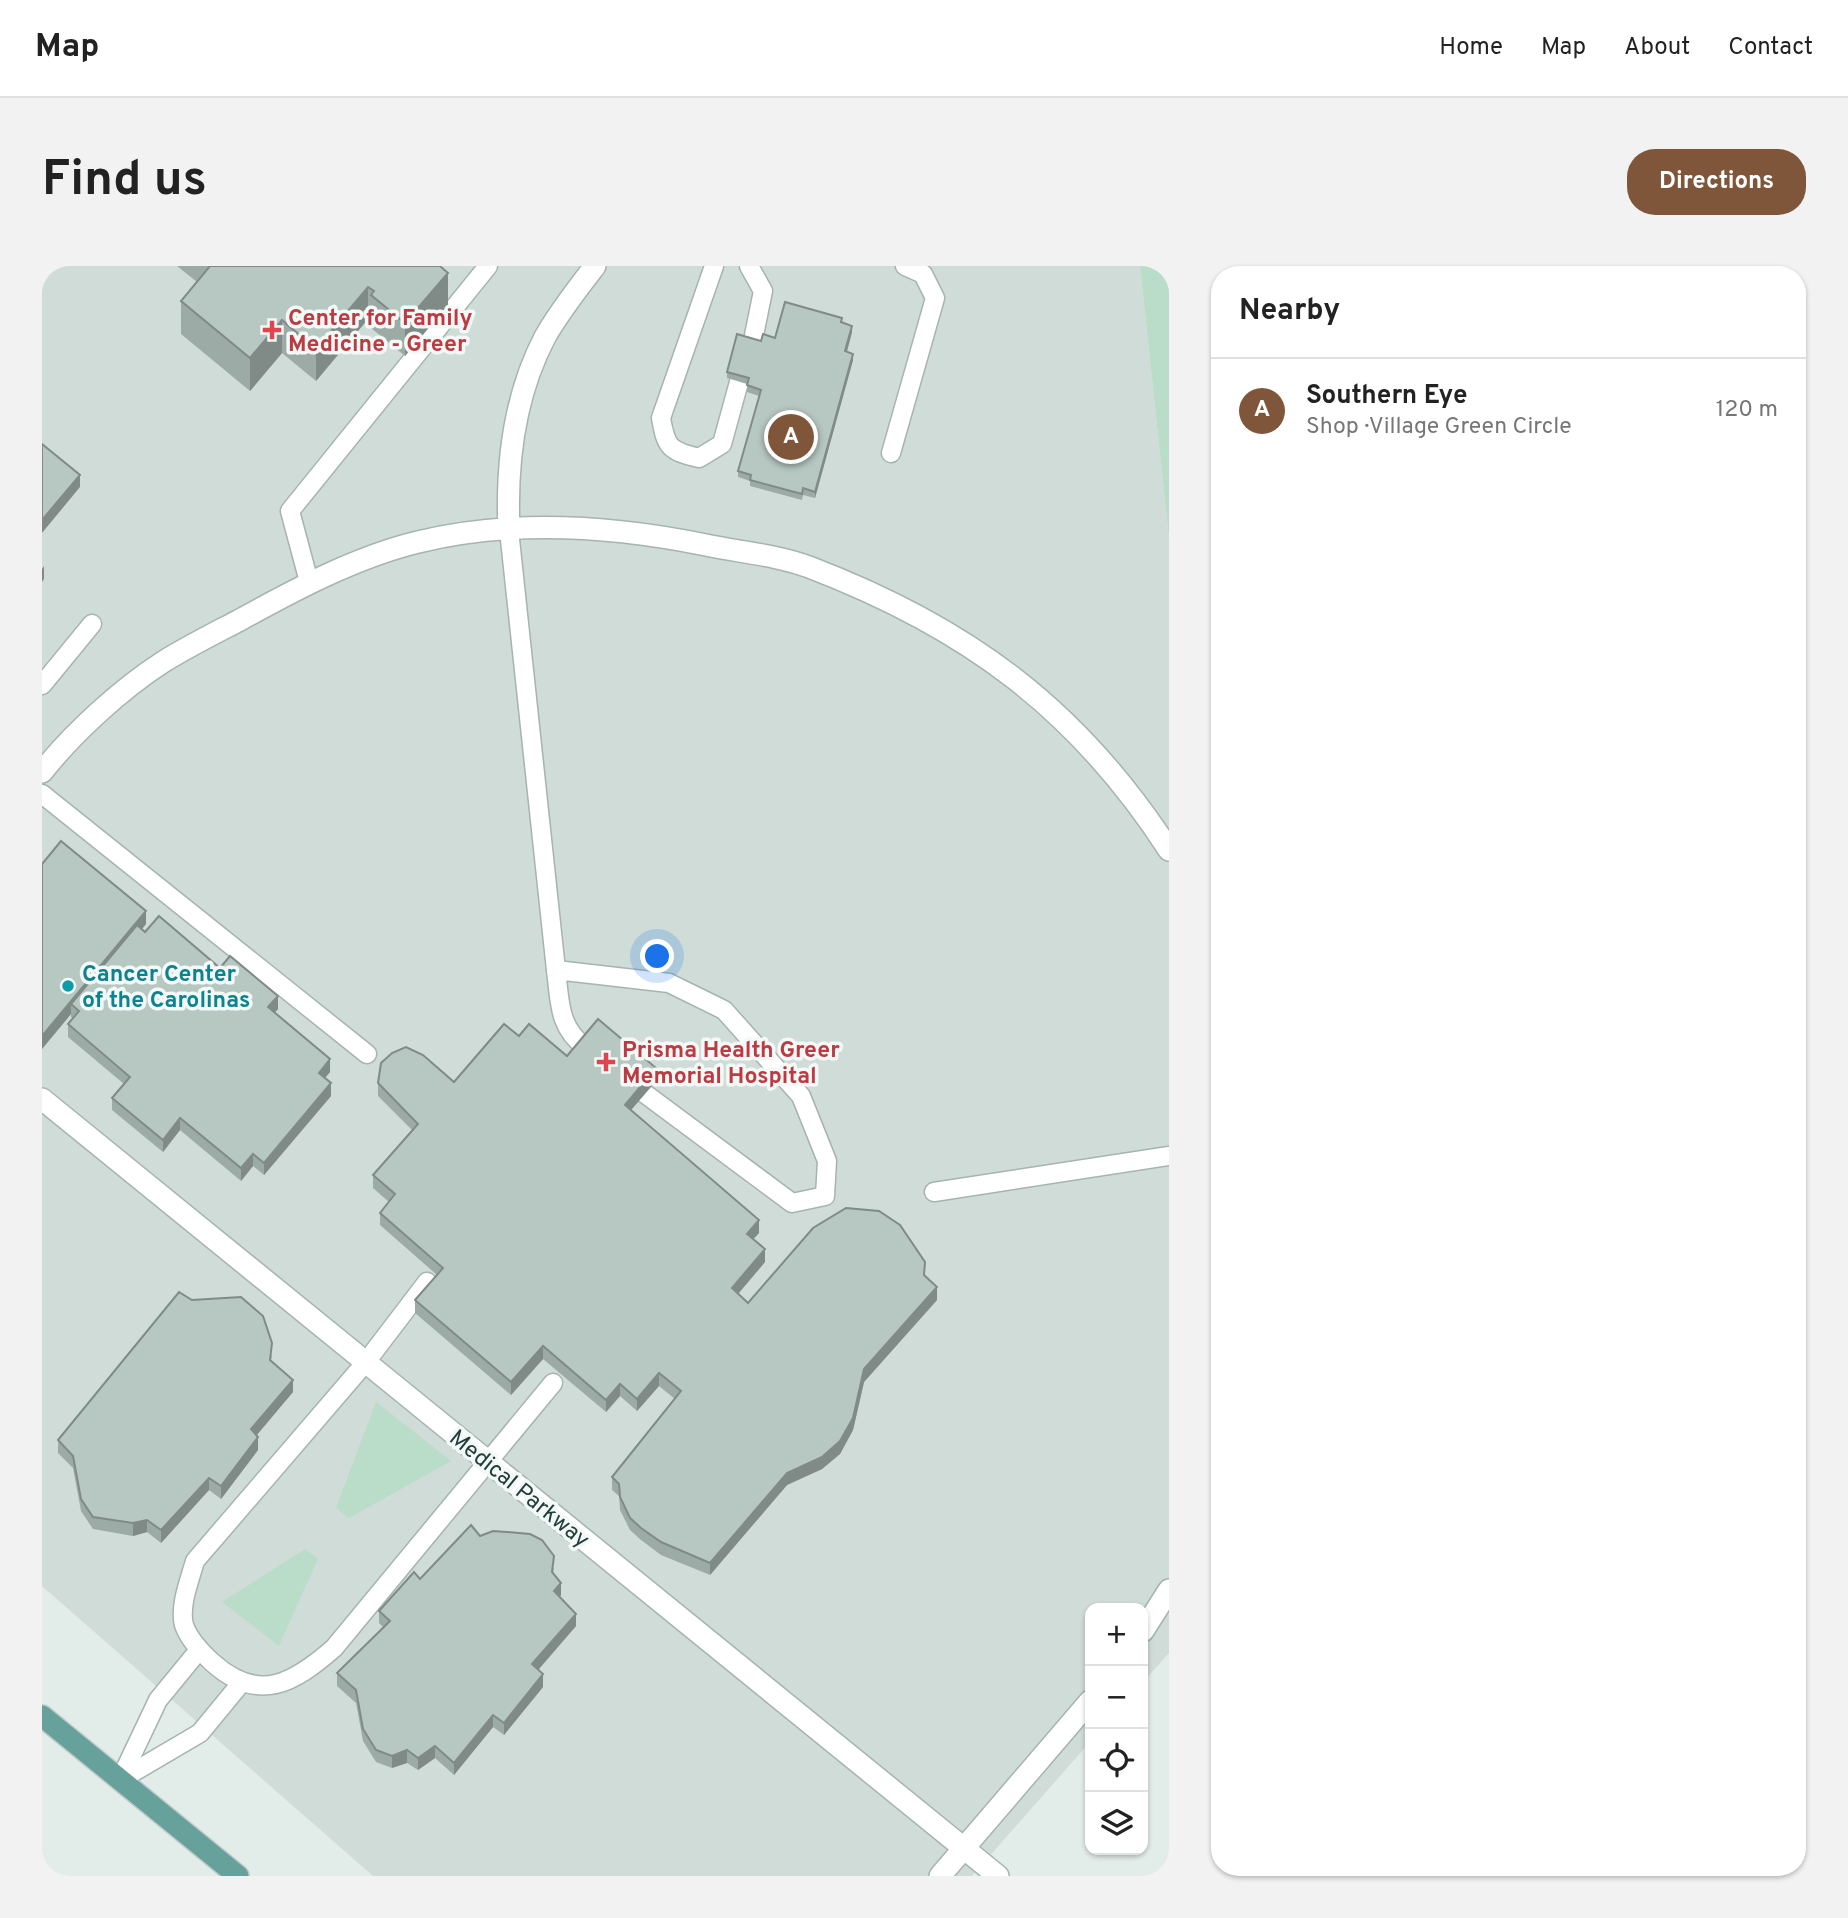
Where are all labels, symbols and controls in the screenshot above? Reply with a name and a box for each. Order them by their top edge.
text: Map [35,27,99,69]
text: Home [1439,33,1503,63]
text: Map [1541,33,1586,63]
text: About [1624,33,1690,63]
text: Contact [1728,33,1813,63]
button: Directions [1627,149,1806,215]
text: Find us [42,151,207,213]
text: Nearby [1239,293,1340,330]
place label: Center for Family Medicine - Greer [288,305,472,360]
marker: Center for Family Medicine - Greer [262,320,282,340]
text: Southern Eye [1306,380,1468,413]
text: A [1254,396,1270,425]
text: 120 m [1716,396,1778,425]
pin: A [768,411,814,463]
text: Shop · Village Green Circle [1306,413,1572,442]
your location [640,939,674,973]
place label: Cancer Center of the Carolinas [82,961,250,1016]
marker: Cancer Center of the Carolinas [60,978,76,994]
place label: Prisma Health Greer Memorial Hospital [622,1037,840,1092]
marker: Prisma Health Greer Memorial Hospital [596,1052,616,1072]
street label: Medical Parkway [442,1424,595,1555]
map controls [1085,1603,1148,1855]
button: + [1085,1603,1148,1666]
button: − [1085,1666,1148,1729]
button: locate [1085,1729,1148,1792]
button: layers [1085,1792,1148,1855]

